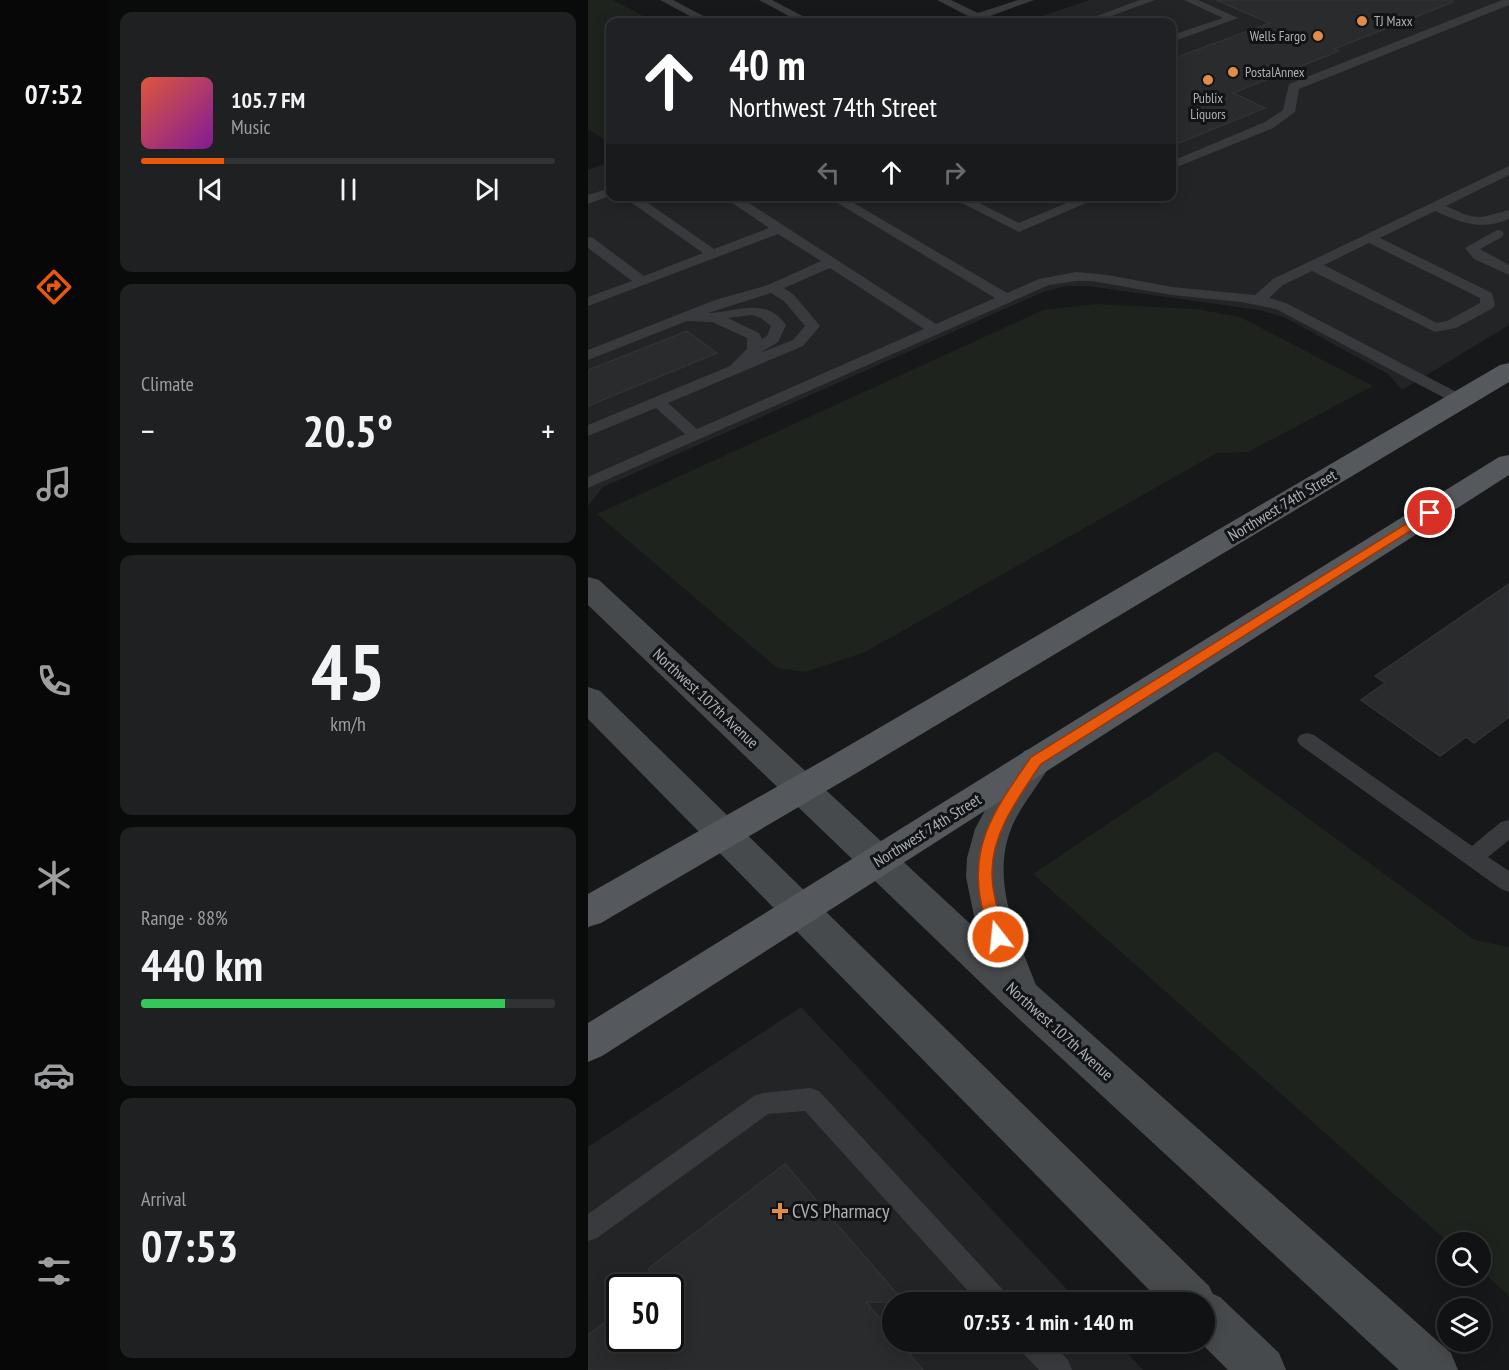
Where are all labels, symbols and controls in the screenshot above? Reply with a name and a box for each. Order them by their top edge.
place label: TJ Maxx [1374,12,1413,30]
marker: TJ Maxx [1355,14,1369,28]
place label: Wells Fargo [1250,27,1306,45]
marker: Wells Fargo [1311,29,1325,43]
text: 40 m [729,37,806,92]
icon: ahead [630,42,708,120]
place label: PostalAnnex [1245,63,1305,81]
marker: PostalAnnex [1226,65,1240,79]
marker: Publix Liquors [1201,73,1215,87]
text: 07:52 [25,77,83,111]
text: 105.7 FM [231,86,305,114]
place label: Publix Liquors [1190,89,1226,123]
text: Northwest 74th Street [729,90,937,124]
text: Music [231,114,271,140]
icon: left [812,156,845,189]
icon: ahead [875,156,908,189]
icon: right [938,156,971,189]
icon: previous [194,173,227,206]
icon: pause [332,173,365,206]
icon: next [470,173,503,206]
icon: directions [33,266,75,308]
text: Climate [141,371,194,397]
text: 20.5° [303,401,393,459]
text: − [141,409,155,452]
text: + [541,409,555,452]
icon: music [33,463,75,505]
street label: Northwest 74th Street [1224,464,1340,545]
pin [1404,487,1455,538]
icon: arrive [1413,496,1446,529]
text: 45 [311,621,385,722]
street label: Northwest 107th Avenue [649,644,763,752]
icon: phone [33,660,75,702]
text: km/h [330,711,366,737]
street label: Northwest 74th Street [869,789,985,871]
icon: climate [33,857,75,899]
text: Range · 88% [141,905,228,931]
position arrow [966,905,1030,969]
text: 440 km [141,935,263,993]
street label: Northwest 107th Avenue [1002,978,1118,1084]
icon: car [33,1054,75,1096]
text: Arrival [141,1186,186,1212]
place label: CVS Pharmacy [792,1198,890,1224]
marker: CVS Pharmacy [773,1204,787,1218]
text: 07:53 [141,1216,238,1274]
map controls [1437,1232,1491,1352]
button: search [1437,1232,1491,1286]
icon: filters [33,1250,75,1292]
speed limit sign: 50 [606,1274,684,1352]
button: layers [1437,1298,1491,1352]
text: 07:53 · 1 min · 140 m [963,1308,1134,1336]

